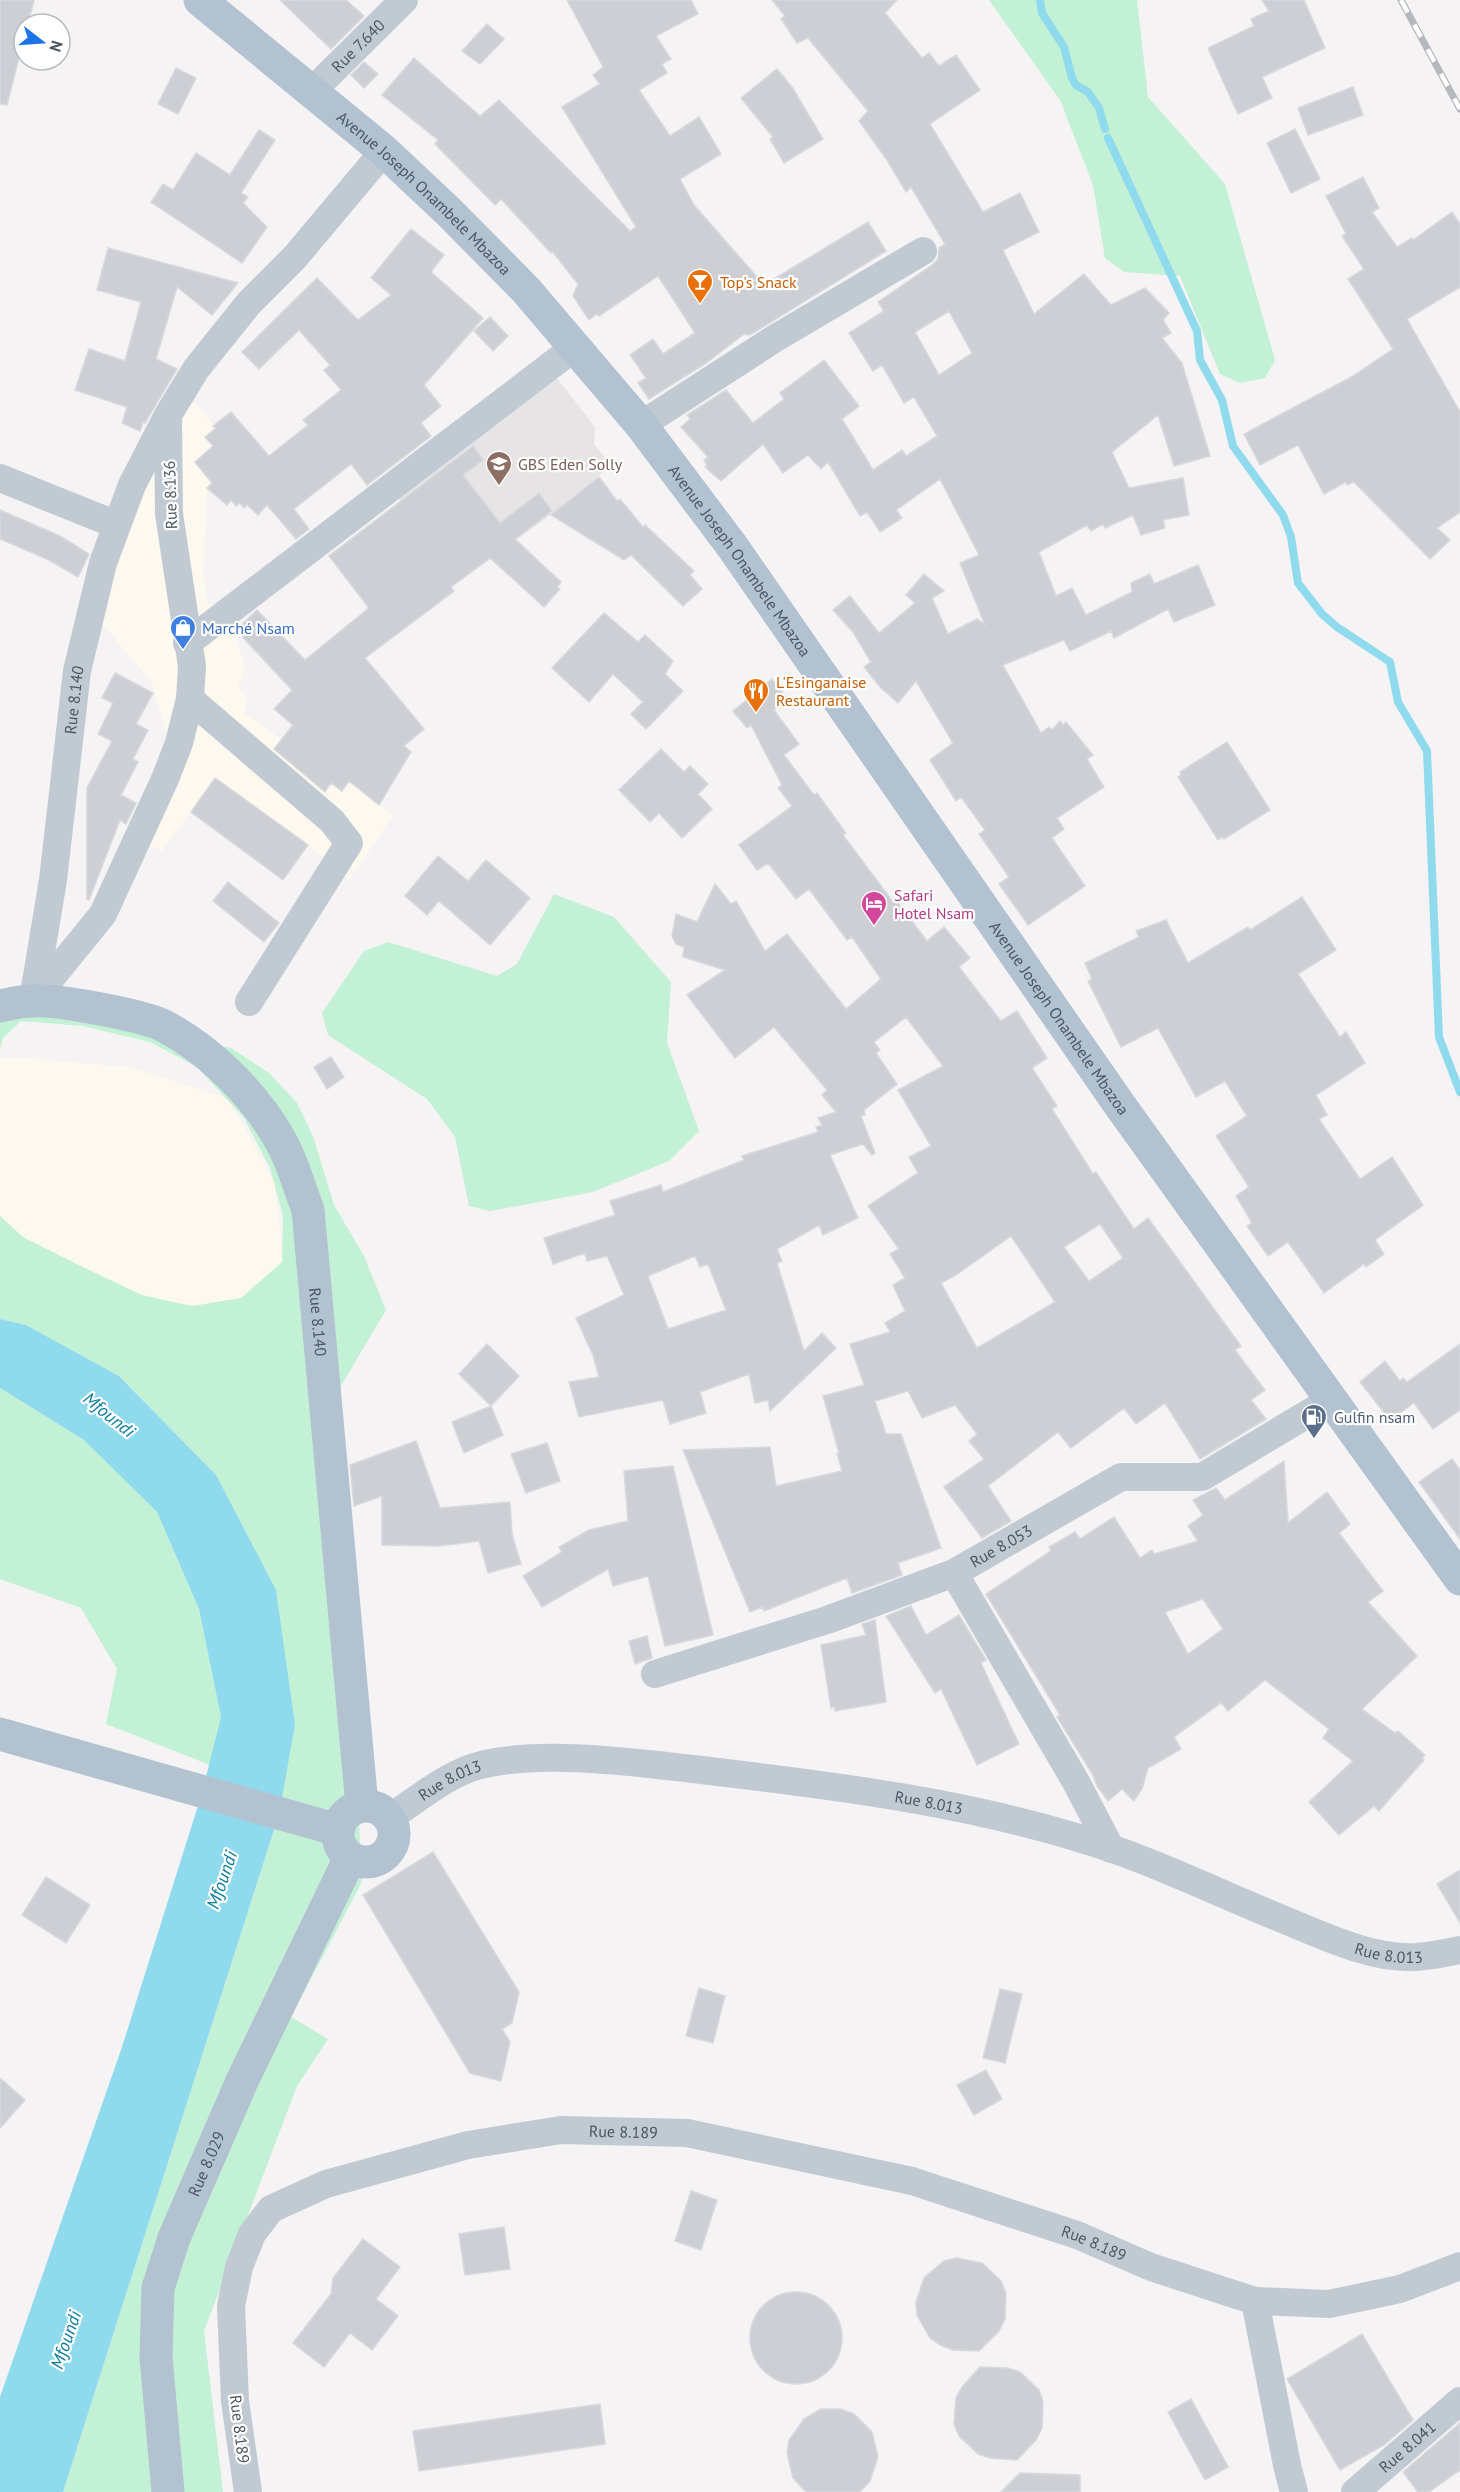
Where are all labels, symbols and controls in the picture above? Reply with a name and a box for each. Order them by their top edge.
north arrow [12,12,72,72]
street label: Rue 7.640 [327,15,389,76]
text: N [45,38,67,54]
street label: Avenue Joseph Onambele Mbazoa [333,107,515,279]
bar icon: Top's Snack [685,267,715,305]
place label: Top's Snack [720,272,797,292]
school or university icon: GBS Eden Solly [484,449,514,487]
place label: GBS Eden Solly [518,454,623,474]
street label: Rue 8.136 [159,460,181,530]
street label: Avenue Joseph Onambele Mbazoa [664,461,816,660]
shop icon: Marché Nsam [168,613,198,651]
place label: Marché Nsam [202,618,295,638]
street label: Rue 8.140 [60,663,88,735]
place label: L'Esinganaise Restaurant [776,672,867,710]
restaurant icon: L'Esinganaise Restaurant [741,676,771,714]
place label: Safari Hotel Nsam [894,885,974,923]
hotel icon: Safari Hotel Nsam [859,889,889,927]
street label: Avenue Joseph Onambele Mbazoa [985,917,1134,1119]
street label: Rue 8.140 [305,1287,331,1357]
water label: Mfoundi [79,1387,141,1443]
fuel station icon: Gulfin nsam [1299,1402,1329,1440]
place label: Gulfin nsam [1334,1407,1415,1427]
street label: Rue 8.053 [966,1520,1036,1572]
street label: Rue 8.013 [414,1755,484,1805]
street label: Rue 8.013 [893,1786,965,1818]
water label: Mfoundi [201,1846,243,1912]
street label: Rue 8.013 [1352,1938,1424,1967]
street label: Rue 8.189 [589,2121,658,2142]
street label: Rue 8.029 [183,2128,229,2199]
street label: Rue 8.189 [1059,2221,1130,2265]
water label: Mfoundi [45,2306,87,2372]
street label: Rue 8.189 [226,2394,254,2464]
street label: Rue 8.041 [1375,2417,1440,2477]

